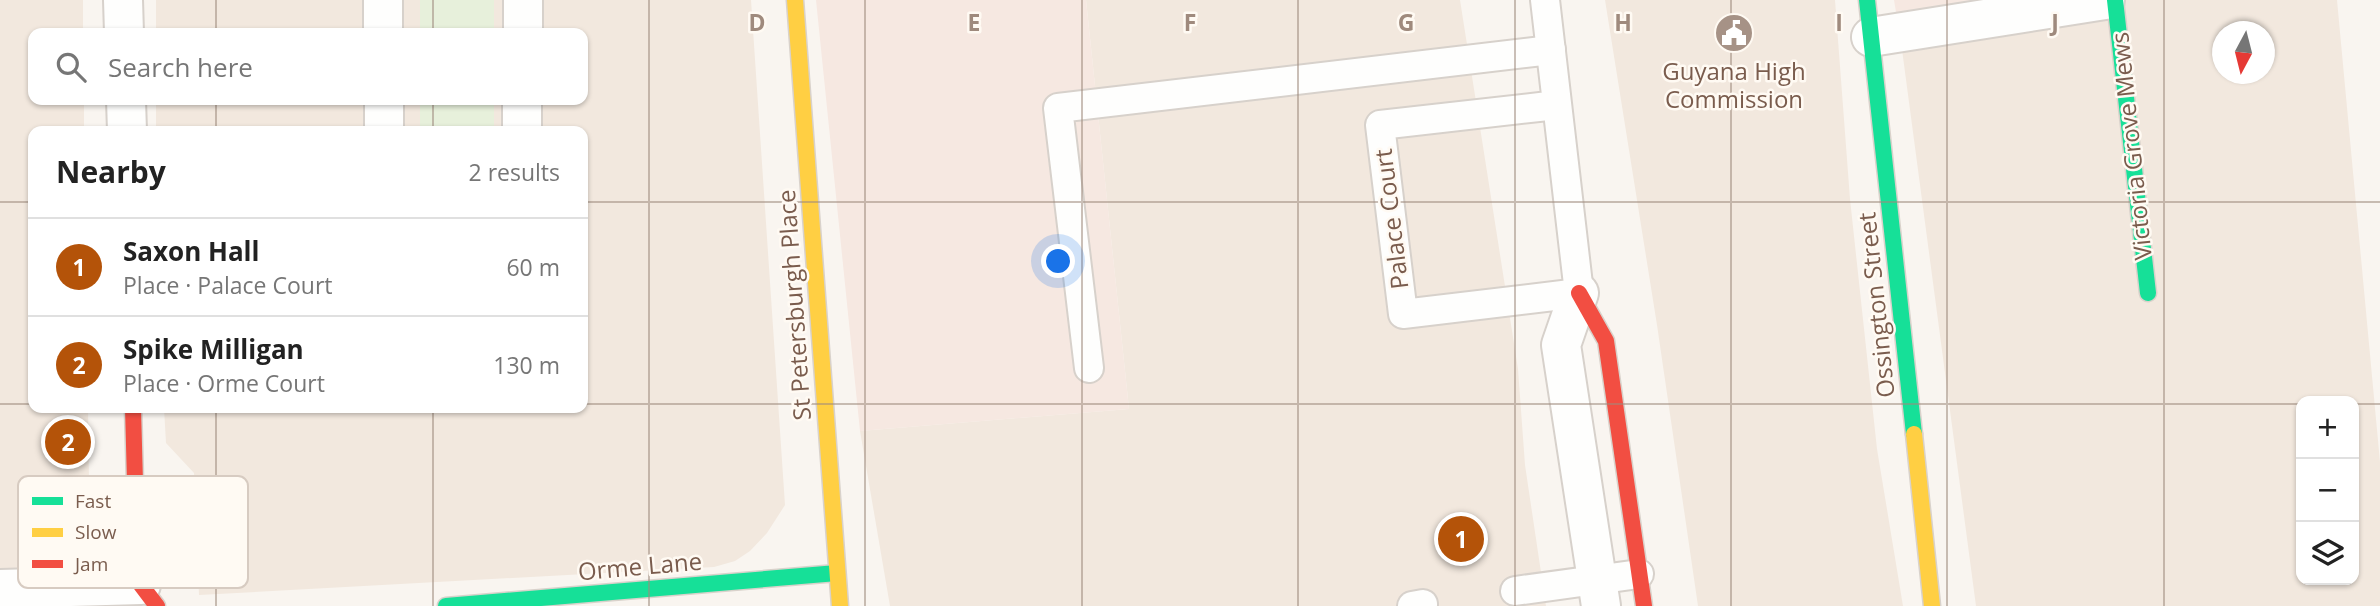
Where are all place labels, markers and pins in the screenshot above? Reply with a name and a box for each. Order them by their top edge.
public building icon: Guyana High Commission [1713,12,1755,54]
place label: Guyana High Commission [1662,54,1806,115]
pin: 2 [45,416,91,468]
pin: 1 [1438,513,1484,565]

